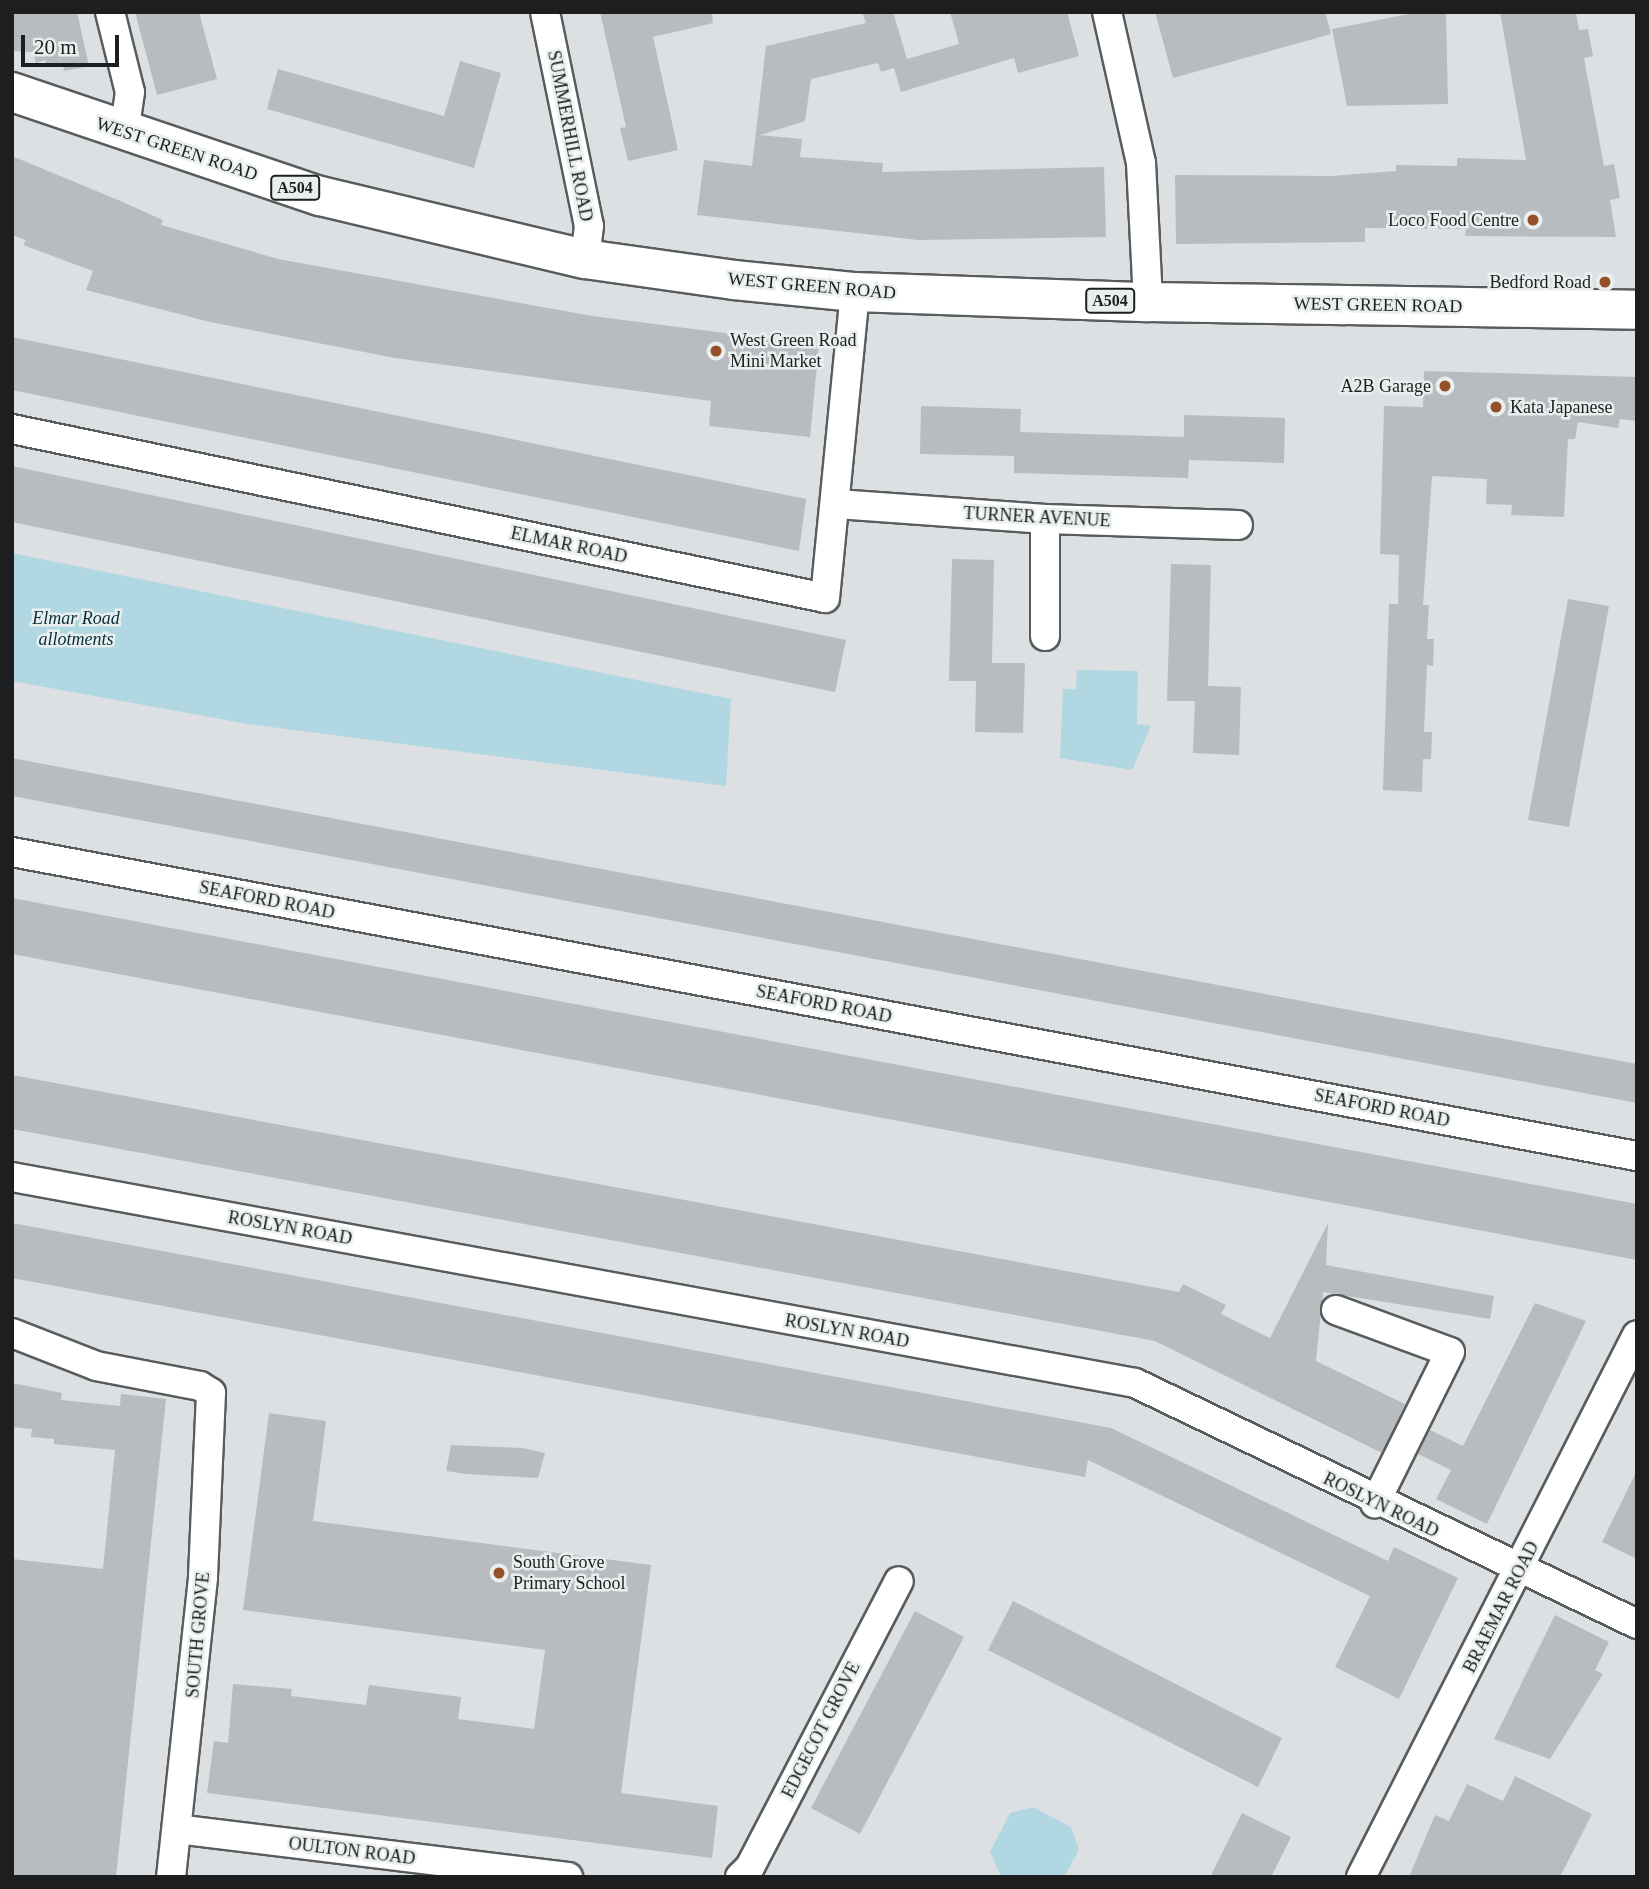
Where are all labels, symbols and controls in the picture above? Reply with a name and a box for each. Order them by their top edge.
scale bar [24,21,122,65]
text: 20 m [34,35,77,59]
street label: SUMMERHILL ROAD [543,48,597,224]
street label: WEST GREEN ROAD [93,113,261,185]
road number: A504 [269,176,321,200]
place label: Loco Food Centre [1388,209,1519,231]
marker: Loco Food Centre [1525,212,1541,228]
street label: WEST GREEN ROAD [727,268,897,304]
place label: Bedford Road [1490,271,1591,293]
marker: Bedford Road [1597,274,1613,290]
road number: A504 [1084,288,1136,314]
street label: WEST GREEN ROAD [1293,293,1463,317]
place label: West Green Road Mini Market [730,330,857,372]
marker: West Green Road Mini Market [708,343,724,359]
place label: A2B Garage [1341,375,1431,397]
marker: A2B Garage [1437,378,1453,394]
place label: Kata Japanese [1510,396,1612,418]
marker: Kata Japanese [1488,399,1504,415]
street label: TURNER AVENUE [962,502,1112,532]
street label: ELMAR ROAD [509,522,629,568]
park label: Elmar Road allotments [32,608,120,650]
street label: SEAFORD ROAD [197,876,337,924]
street label: SEAFORD ROAD [754,980,894,1028]
street label: SEAFORD ROAD [1312,1084,1452,1132]
street label: ROSLYN ROAD [226,1206,354,1250]
street label: ROSLYN ROAD [783,1309,911,1353]
street label: ROSLYN ROAD [1320,1468,1442,1542]
street label: BRAEMAR ROAD [1459,1538,1543,1676]
place label: South Grove Primary School [513,1552,625,1594]
marker: South Grove Primary School [491,1565,507,1581]
street label: SOUTH GROVE [182,1571,214,1699]
street label: EDGECOT GROVE [777,1658,865,1802]
street label: OULTON ROAD [287,1833,417,1869]

